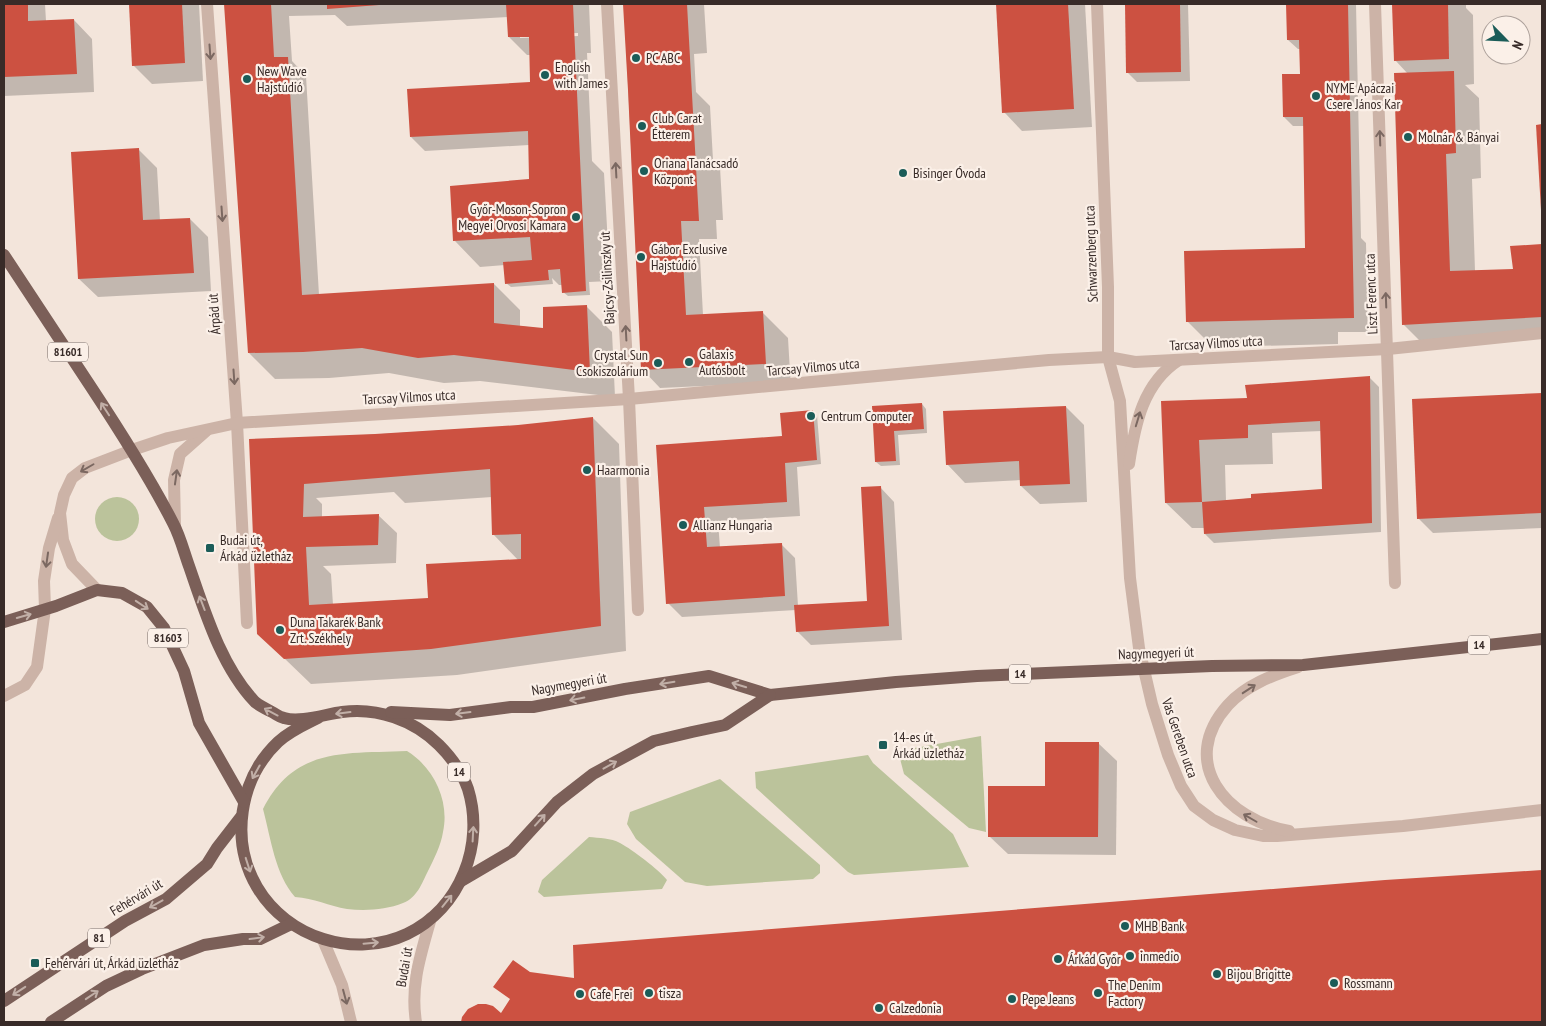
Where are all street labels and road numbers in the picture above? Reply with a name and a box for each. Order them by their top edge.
street label: Schwarzenberg utca [1080,205,1102,303]
street label: Bajcsy-Zsilinszky út [596,231,618,325]
street label: Liszt Ferenc utca [1361,253,1381,335]
street label: Árpád út [204,293,224,335]
street label: Tarcsay Vilmos utca [1169,332,1263,354]
road number: 81601 [48,342,88,362]
street label: Tarcsay Vilmos utca [766,354,860,380]
street label: Tarcsay Vilmos utca [362,386,456,408]
road number: 81603 [148,628,188,648]
road number: 14 [1468,636,1490,654]
street label: Nagymegyeri út [1118,643,1194,663]
road number: 14 [1009,664,1031,684]
street label: Nagymegyeri út [530,669,608,699]
street label: Vas Gereben utca [1158,695,1202,780]
road number: 14 [448,762,470,782]
street label: Fehérvári út [106,874,166,920]
road number: 81 [88,928,110,948]
street label: Budai út [392,945,416,988]

